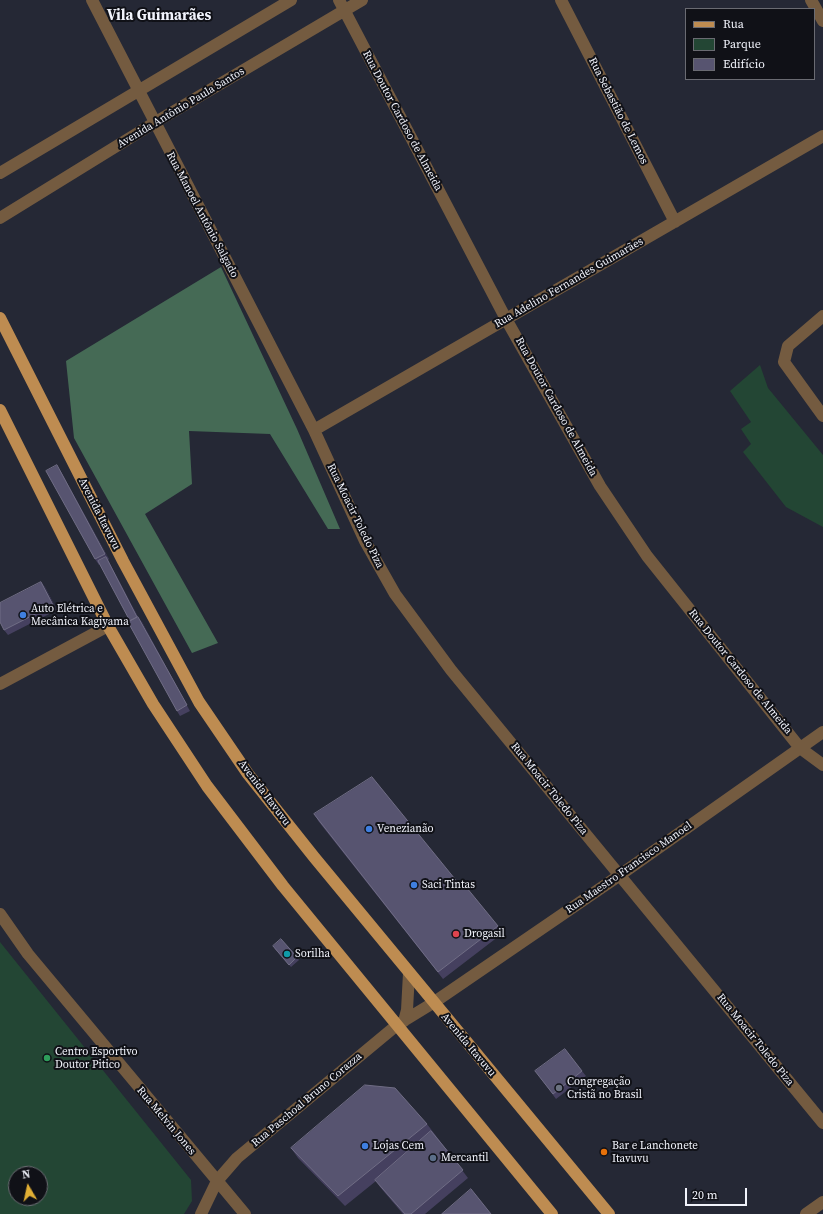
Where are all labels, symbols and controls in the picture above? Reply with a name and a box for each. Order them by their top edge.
district label: Vila Guimarães [107,7,211,25]
legend [685,8,815,80]
text: Rua [723,16,744,32]
text: Parque [723,36,761,52]
street label: Rua Doutor Cardoso de Almeida [359,49,445,193]
street label: Rua Sebastião de Lemos [585,56,651,166]
text: Edifício [723,56,765,72]
street label: Avenida Antônio Paula Santos [115,65,247,151]
street label: Rua Manoel Antônio Salgado [163,150,241,280]
street label: Rua Adelino Fernandes Guimarães [492,235,646,331]
street label: Rua Doutor Cardoso de Almeida [512,335,600,479]
street label: Rua Moacir Toledo Piza [324,462,386,570]
street label: Avenida Itavuvu [75,476,123,552]
place label: Auto Elétrica e Mecânica Kagiyama [31,602,129,628]
street label: Rua Doutor Cardoso de Almeida [686,607,794,737]
marker: Auto Elétrica e Mecânica Kagiyama [18,610,28,620]
street label: Rua Moacir Toledo Piza [508,740,590,838]
street label: Avenida Itavuvu [235,758,293,828]
street label: Rua Maestro Francisco Manoel [563,819,695,917]
place label: Venezianão [377,822,434,836]
marker: Venezianão [364,824,374,834]
place label: Saci Tintas [422,878,475,892]
marker: Saci Tintas [409,880,419,890]
place label: Drogasil [464,927,505,941]
marker: Drogasil [451,929,461,939]
place label: Sorilha [295,947,330,961]
marker: Sorilha [282,949,292,959]
street label: Rua Moacir Toledo Piza [714,991,796,1089]
street label: Avenida Itavuvu [438,1011,498,1079]
place label: Centro Esportivo Doutor Pitico [55,1045,138,1071]
street label: Rua Paschoal Bruno Corazza [249,1050,365,1150]
marker: Centro Esportivo Doutor Pitico [42,1053,52,1063]
place label: Congregação Cristã no Brasil [567,1075,642,1101]
marker: Congregação Cristã no Brasil [554,1083,564,1093]
street label: Rua Melvin Jones [134,1084,198,1158]
place label: Lojas Cem [373,1139,424,1153]
place label: Bar e Lanchonete Itavuvu [612,1139,698,1165]
marker: Lojas Cem [360,1141,370,1151]
marker: Bar e Lanchonete Itavuvu [599,1147,609,1157]
place label: Mercantil [441,1151,489,1165]
marker: Mercantil [428,1153,438,1163]
north arrow [8,1166,48,1206]
text: N [21,1167,31,1183]
scale bar [687,1180,749,1206]
text: 20 m [692,1187,718,1203]

